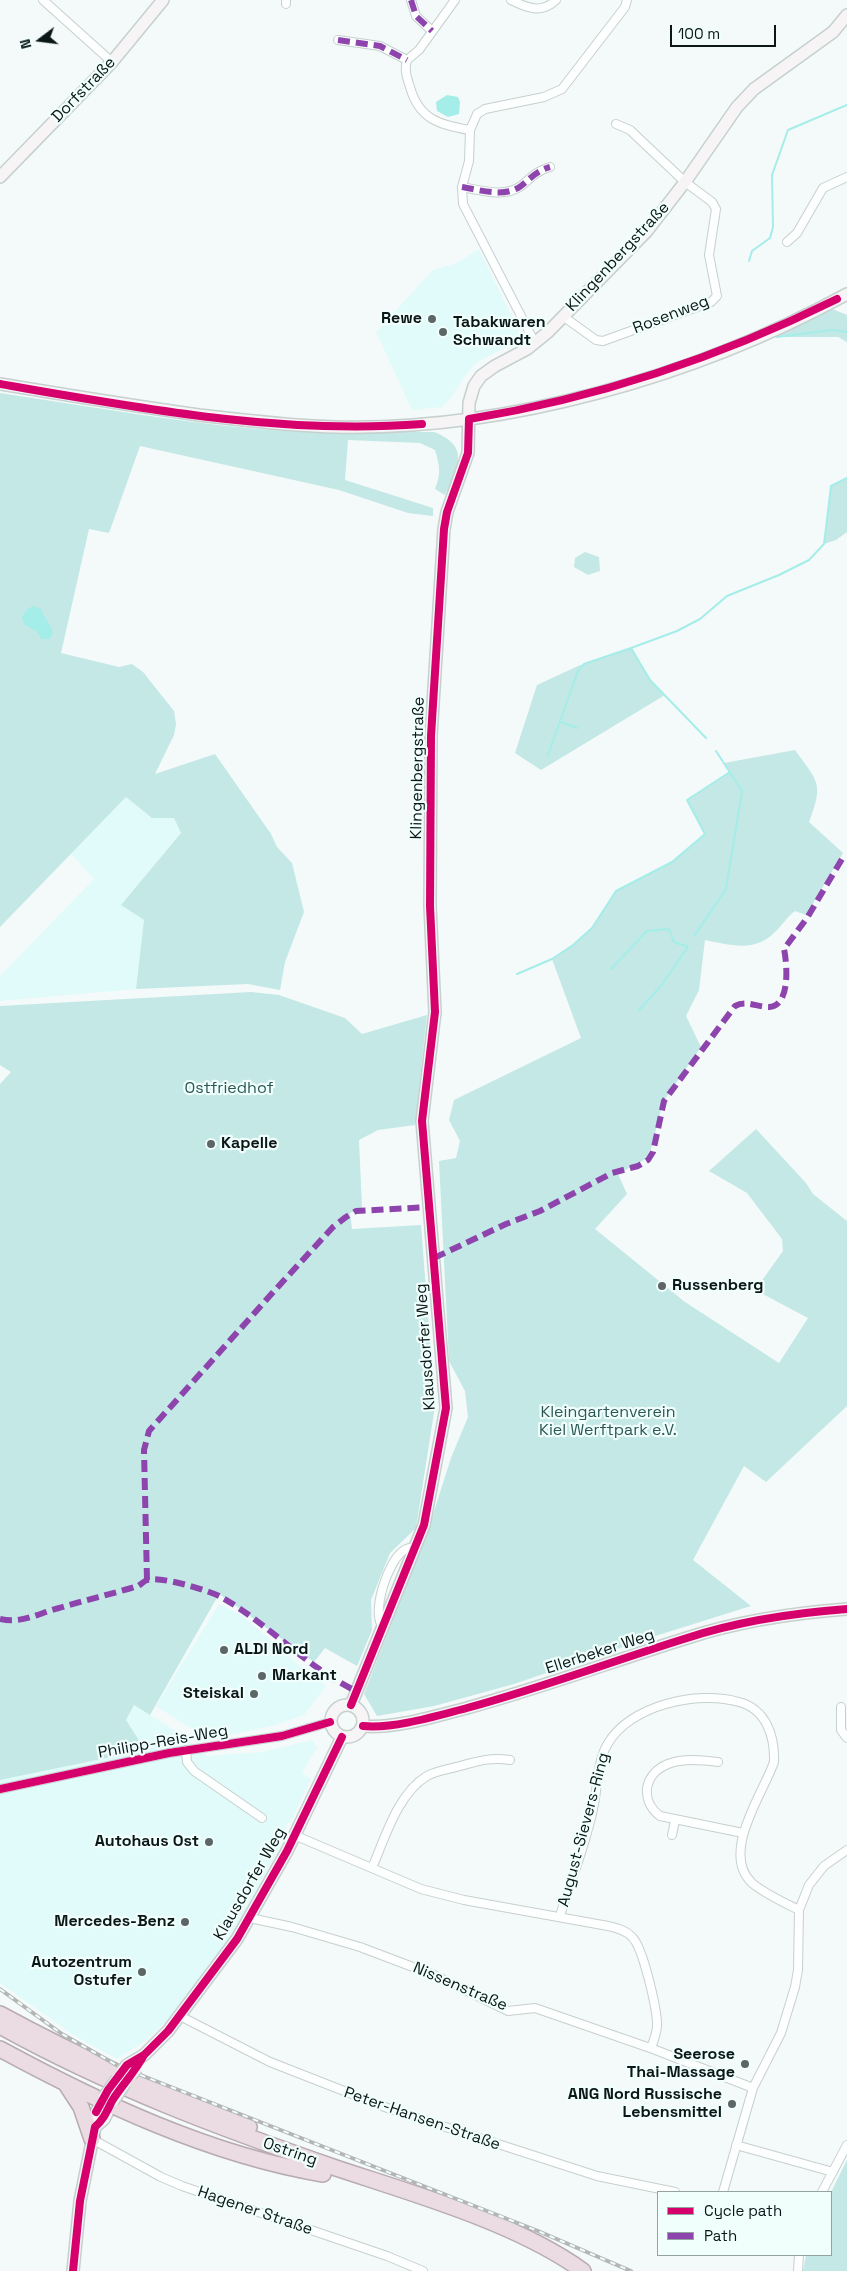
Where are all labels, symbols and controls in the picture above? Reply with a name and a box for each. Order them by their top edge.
north arrow [15,15,65,65]
scale bar [672,15,778,47]
text: 100 m [678,24,720,43]
text: N [16,37,35,51]
street label: Dorfstraße [48,53,120,127]
street label: Klingenbergstraße [562,198,674,316]
street label: Rosenweg [630,292,712,338]
place label: Rewe [381,309,422,329]
marker: Rewe [426,313,438,325]
place label: Tabakwaren Schwandt [453,313,546,351]
marker: Tabakwaren Schwandt [437,326,449,338]
street label: Klingenbergstraße [407,696,429,840]
park label: Ostfriedhof [184,1079,274,1099]
place label: Kapelle [221,1134,277,1154]
marker: Kapelle [205,1138,217,1150]
place label: Russenberg [672,1276,764,1296]
marker: Russenberg [656,1280,668,1292]
street label: Klausdorfer Weg [412,1283,440,1411]
park label: Kleingartenverein Kiel Werftpark e.V. [539,1403,677,1441]
street label: Ellerbeker Weg [543,1625,657,1679]
place label: ALDI Nord [234,1640,309,1660]
marker: ALDI Nord [218,1644,230,1656]
place label: Markant [272,1666,337,1686]
marker: Markant [256,1670,268,1682]
place label: Steiskal [183,1684,244,1704]
marker: Steiskal [248,1688,260,1700]
street label: Philipp-Reis-Weg [97,1721,229,1763]
street label: August-Sievers-Ring [554,1751,614,1909]
street label: Klausdorfer Weg [210,1824,290,1944]
place label: Autohaus Ost [95,1832,199,1852]
marker: Autohaus Ost [203,1836,215,1848]
place label: Mercedes-Benz [54,1912,175,1932]
marker: Mercedes-Benz [179,1916,191,1928]
place label: Autozentrum Ostufer [31,1953,132,1991]
street label: Nissenstraße [410,1958,510,2016]
marker: Autozentrum Ostufer [136,1966,148,1978]
place label: Seerose Thai-Massage [627,2045,735,2083]
marker: Seerose Thai-Massage [739,2058,751,2070]
street label: Peter-Hansen-Straße [341,2083,503,2155]
place label: ANG Nord Russische Lebensmittel [568,2085,722,2123]
marker: ANG Nord Russische Lebensmittel [726,2098,738,2110]
street label: Ostring [260,2134,320,2170]
street label: Hagener Straße [195,2182,315,2240]
legend [657,2191,832,2256]
text: Cycle path [704,2201,782,2220]
text: Path [704,2226,737,2245]

